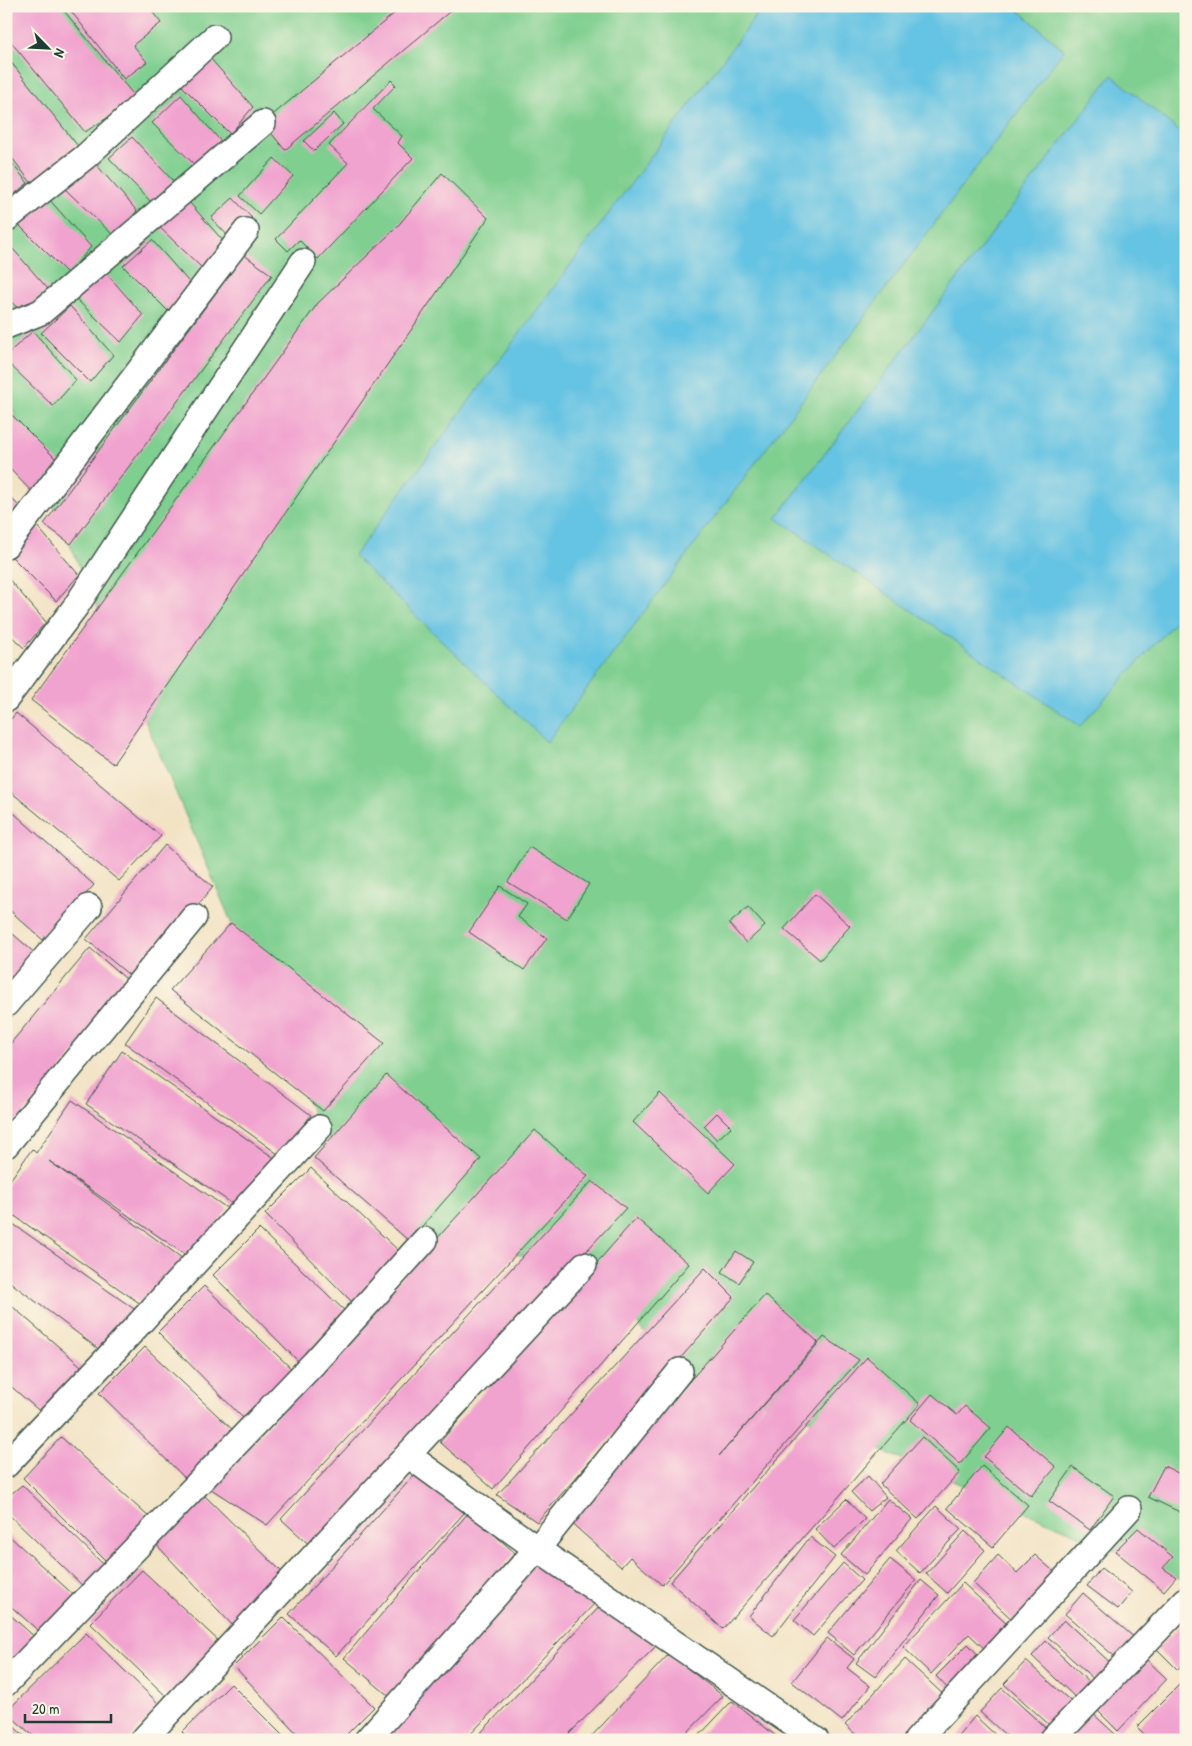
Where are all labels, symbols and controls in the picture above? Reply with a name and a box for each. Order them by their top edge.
north arrow [22,22,72,72]
text: N [50,46,71,61]
scale bar [25,1691,111,1723]
text: 20 m [32,1698,59,1719]

